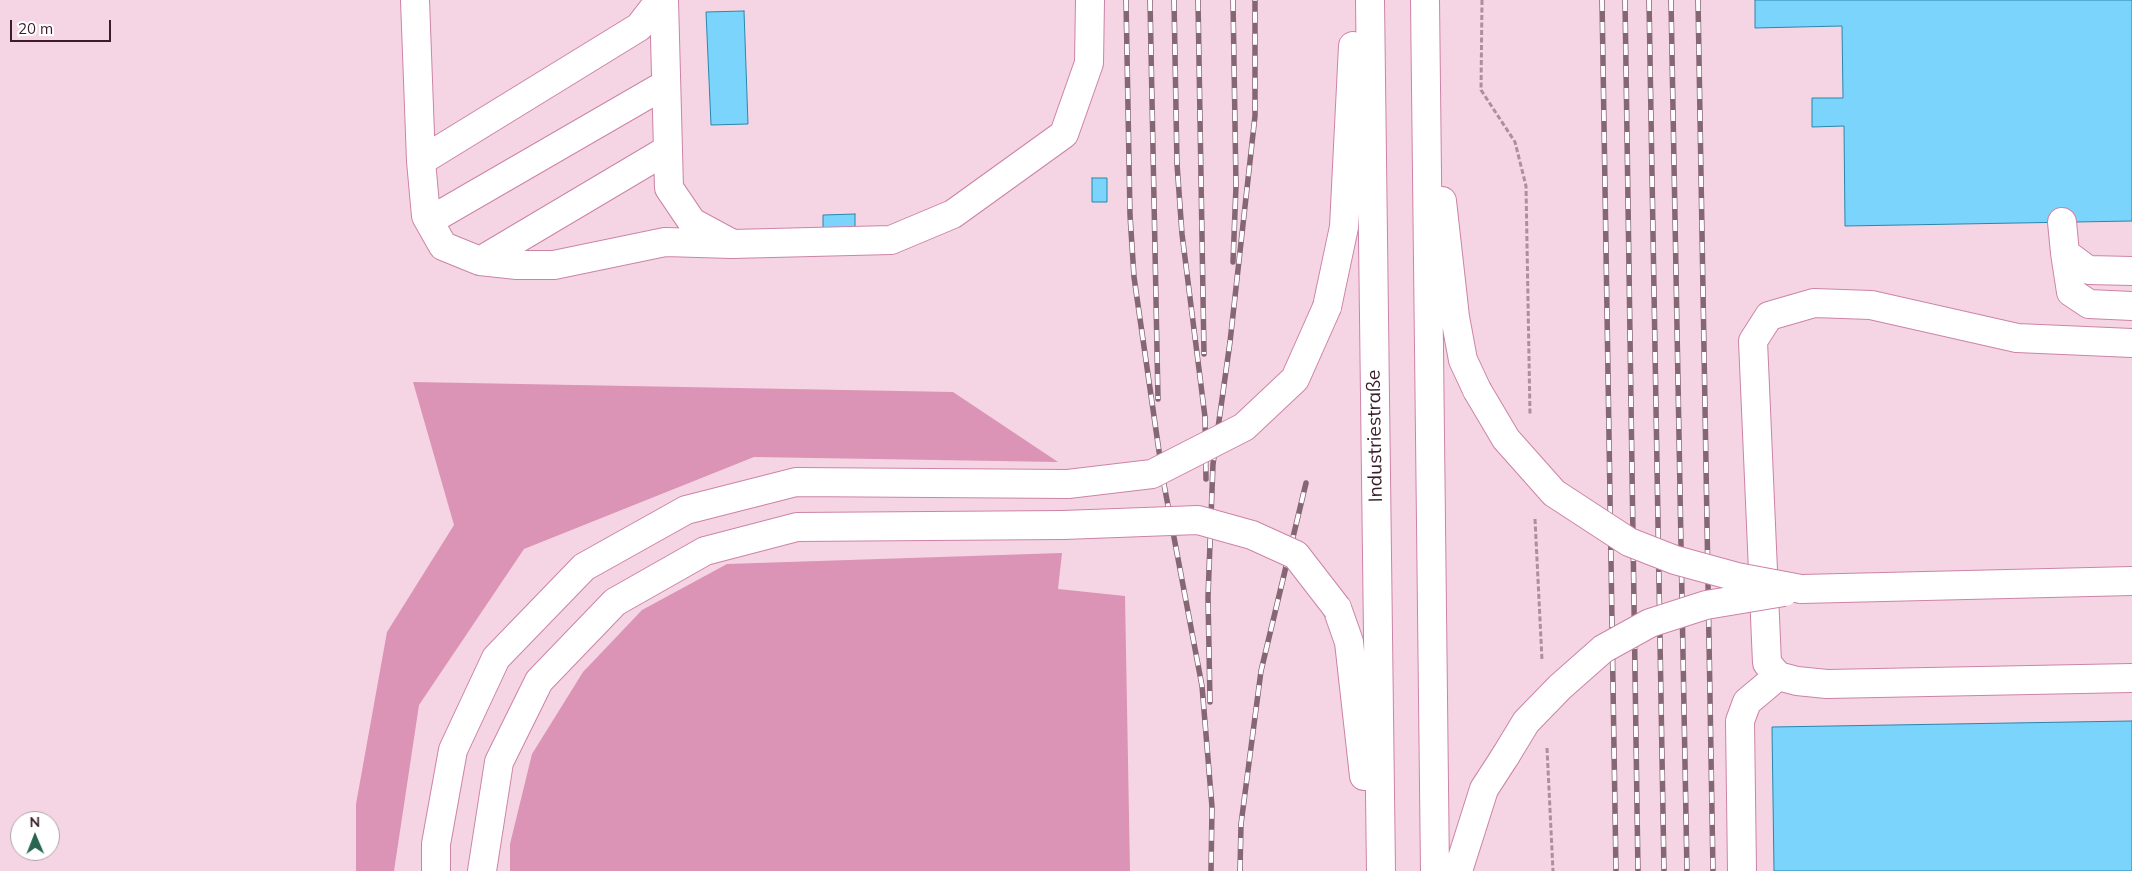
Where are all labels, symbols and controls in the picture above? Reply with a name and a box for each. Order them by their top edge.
scale bar [12,10,114,42]
text: 20 m [18,19,53,38]
street label: Industriestraße [1362,369,1388,503]
north arrow [10,811,60,861]
text: N [29,813,40,831]

